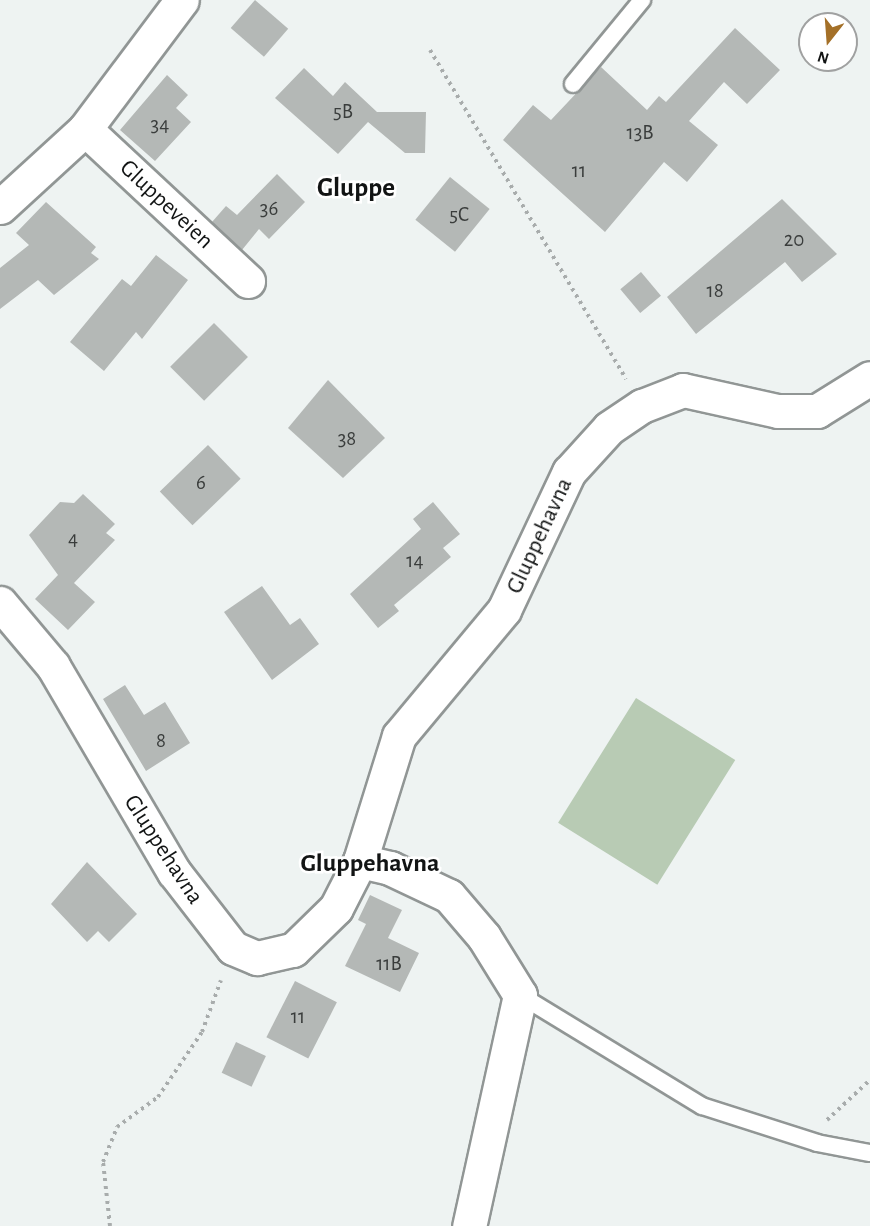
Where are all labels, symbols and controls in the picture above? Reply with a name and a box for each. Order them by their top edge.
north arrow [798,12,858,72]
text: N [816,48,831,67]
house number: 5B [333,99,353,125]
house number: 34 [151,112,169,138]
house number: 13B [626,120,654,146]
street label: Gluppeveien [113,154,219,256]
house number: 11 [572,158,586,184]
district label: Gluppe [317,172,395,204]
house number: 36 [260,196,278,222]
house number: 5C [449,202,469,228]
house number: 20 [784,227,804,253]
house number: 18 [706,278,724,304]
house number: 38 [338,426,356,452]
house number: 6 [196,470,206,496]
street label: Gluppehavna [501,473,579,599]
house number: 4 [68,526,78,552]
house number: 14 [406,548,424,574]
house number: 8 [156,728,166,754]
street label: Gluppehavna [117,790,209,910]
district label: Gluppehavna [301,848,439,880]
house number: 11B [376,951,402,977]
house number: 11 [291,1004,305,1030]

